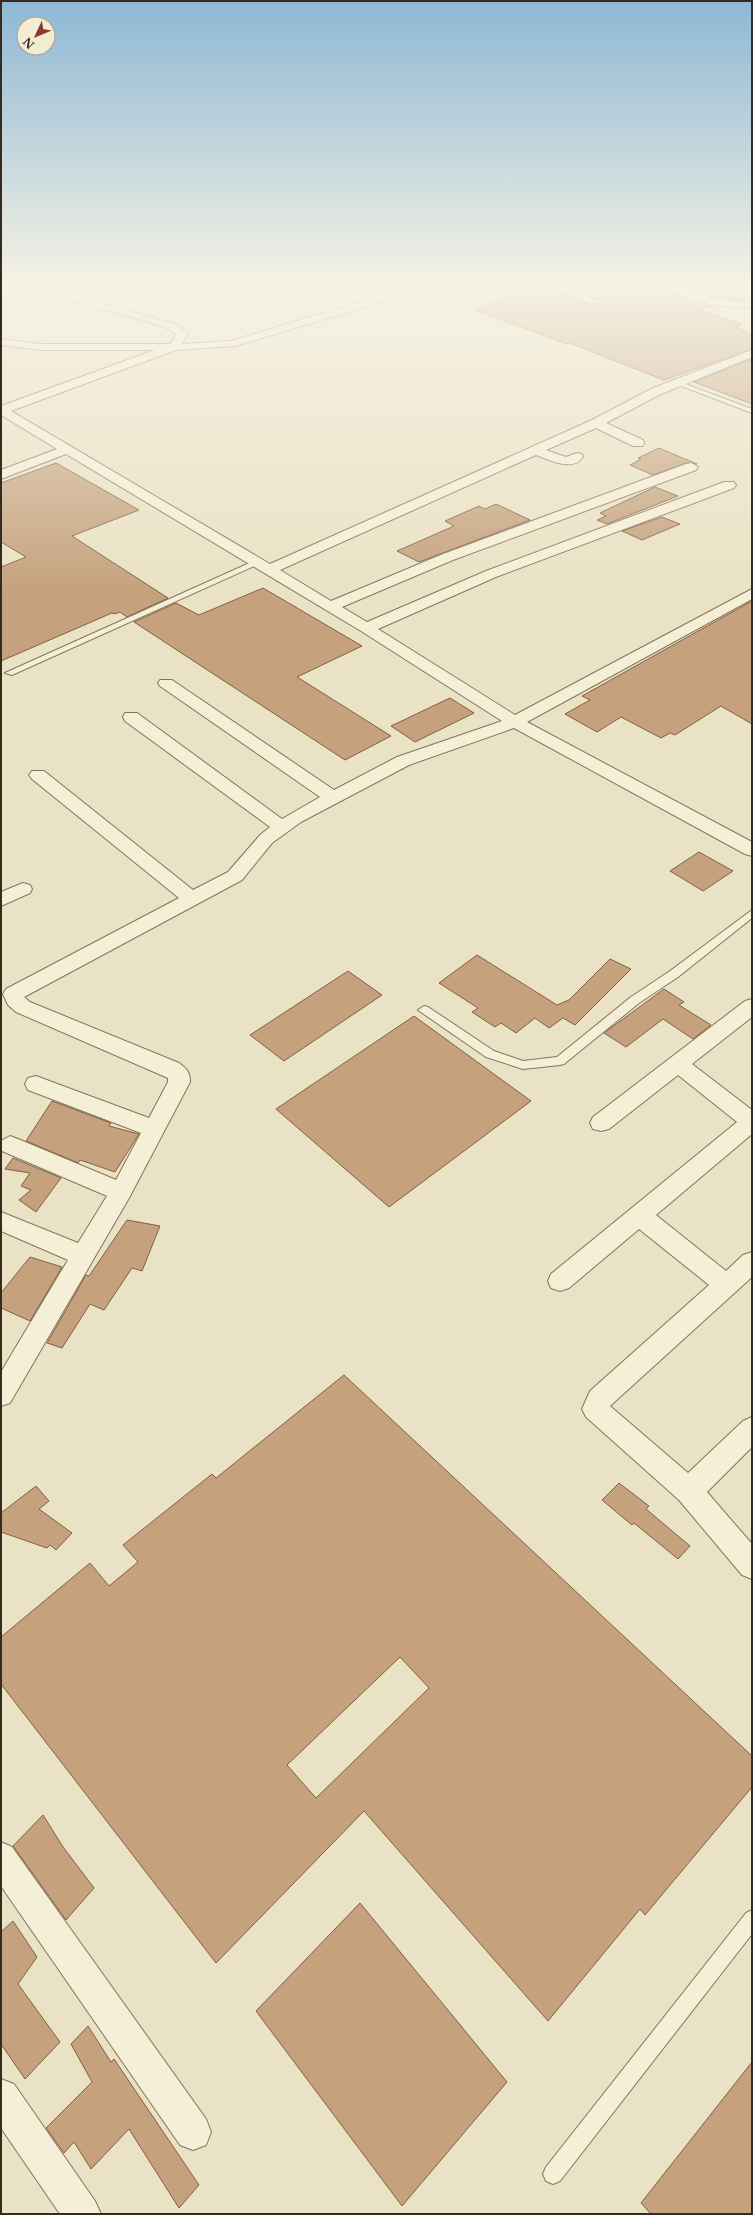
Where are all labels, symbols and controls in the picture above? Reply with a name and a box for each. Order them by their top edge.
north arrow [16,16,56,56]
text: N [20,34,37,52]

